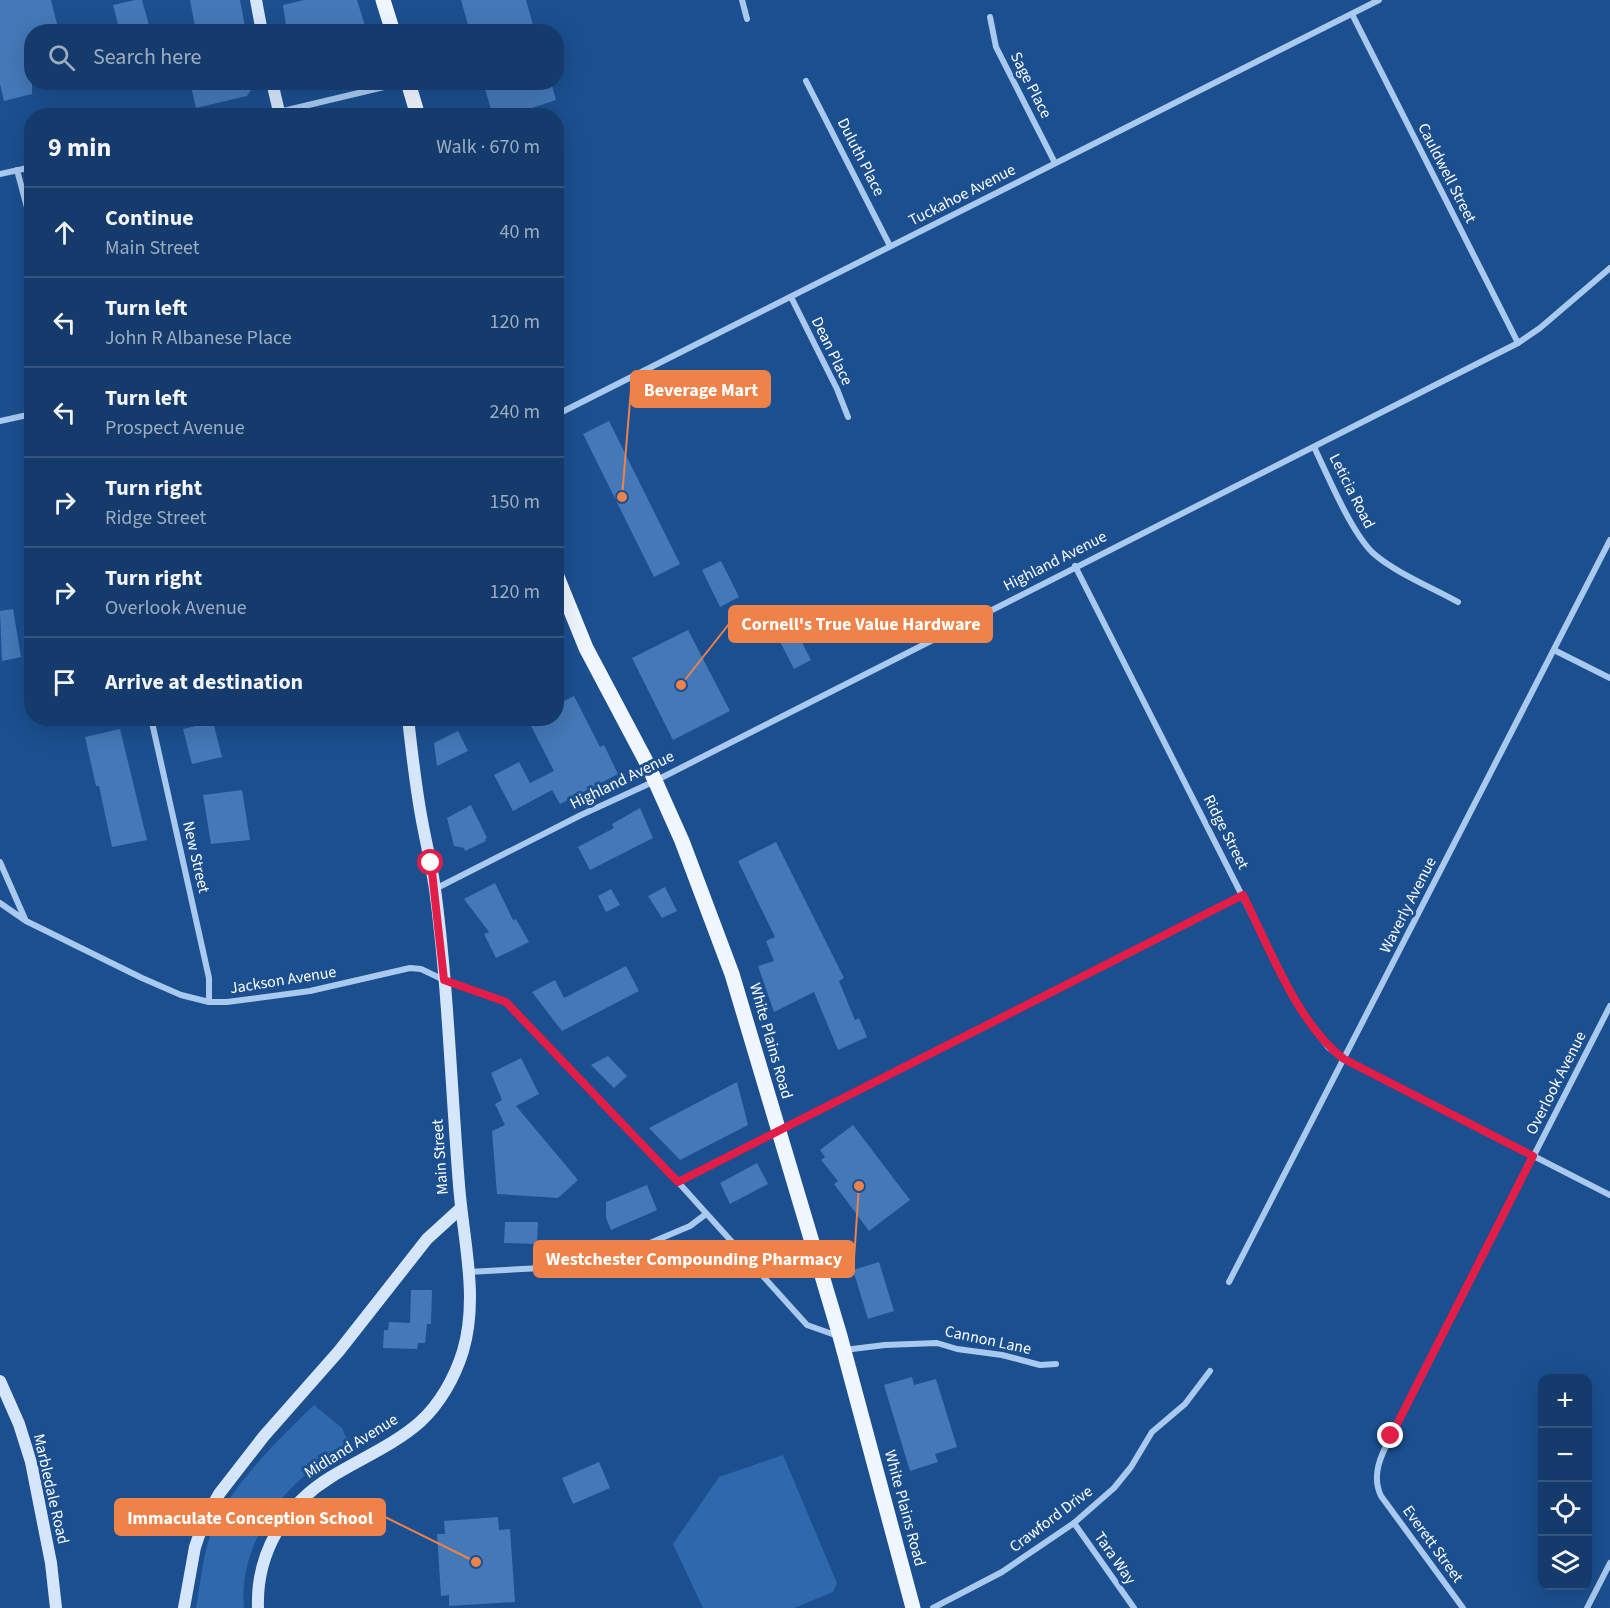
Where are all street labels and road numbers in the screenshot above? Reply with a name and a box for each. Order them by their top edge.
street label: Sage Place [1005,48,1057,122]
street label: Duluth Place [832,114,890,200]
street label: Cauldwell Street [1412,119,1482,227]
street label: Tuckahoe Avenue [905,159,1019,231]
street label: Dean Place [806,313,858,389]
street label: Leticia Road [1324,450,1380,532]
street label: Highland Avenue [999,525,1111,597]
street label: Highland Avenue [566,745,678,815]
street label: Ridge Street [1198,791,1254,874]
street label: New Street [177,819,215,896]
street label: Waverly Avenue [1374,853,1442,957]
street label: Jackson Avenue [228,961,338,999]
street label: White Plains Road [744,980,798,1102]
street label: Overlook Avenue [1520,1027,1592,1139]
street label: Main Street [426,1118,454,1196]
street label: Cannon Lane [943,1320,1033,1360]
street label: Midland Avenue [300,1408,402,1484]
street label: Marbledale Road [28,1432,74,1546]
street label: White Plains Road [879,1447,931,1569]
street label: Crawford Drive [1005,1480,1097,1558]
street label: Everett Street [1397,1501,1469,1588]
street label: Tara Way [1089,1527,1141,1589]

